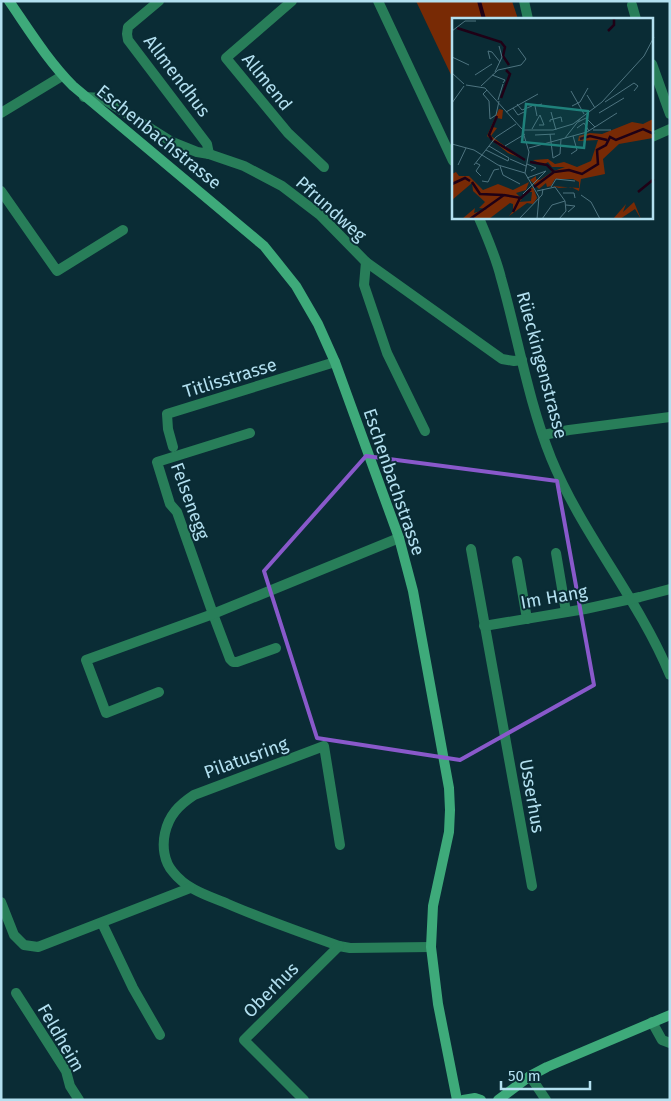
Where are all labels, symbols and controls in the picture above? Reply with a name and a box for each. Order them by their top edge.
inset map [452,18,654,219]
street label: Allmendhus [139,31,215,121]
street label: Allmend [237,49,297,115]
street label: Eschenbachstrasse [92,80,226,194]
street label: Pfrundweg [291,172,371,247]
street label: Rüeckingenstrasse [512,289,572,441]
street label: Titlisstrasse [181,353,279,403]
street label: Eschenbachstrasse [359,406,429,558]
street label: Felsenegg [166,459,214,543]
street label: Im Hang [519,580,590,614]
street label: Pilatusring [201,732,292,783]
street label: Usserhus [515,757,549,835]
street label: Oberhus [239,958,303,1022]
street label: Feldheim [33,1000,89,1076]
scale bar [501,1058,590,1090]
text: 50 m [508,1067,541,1085]

